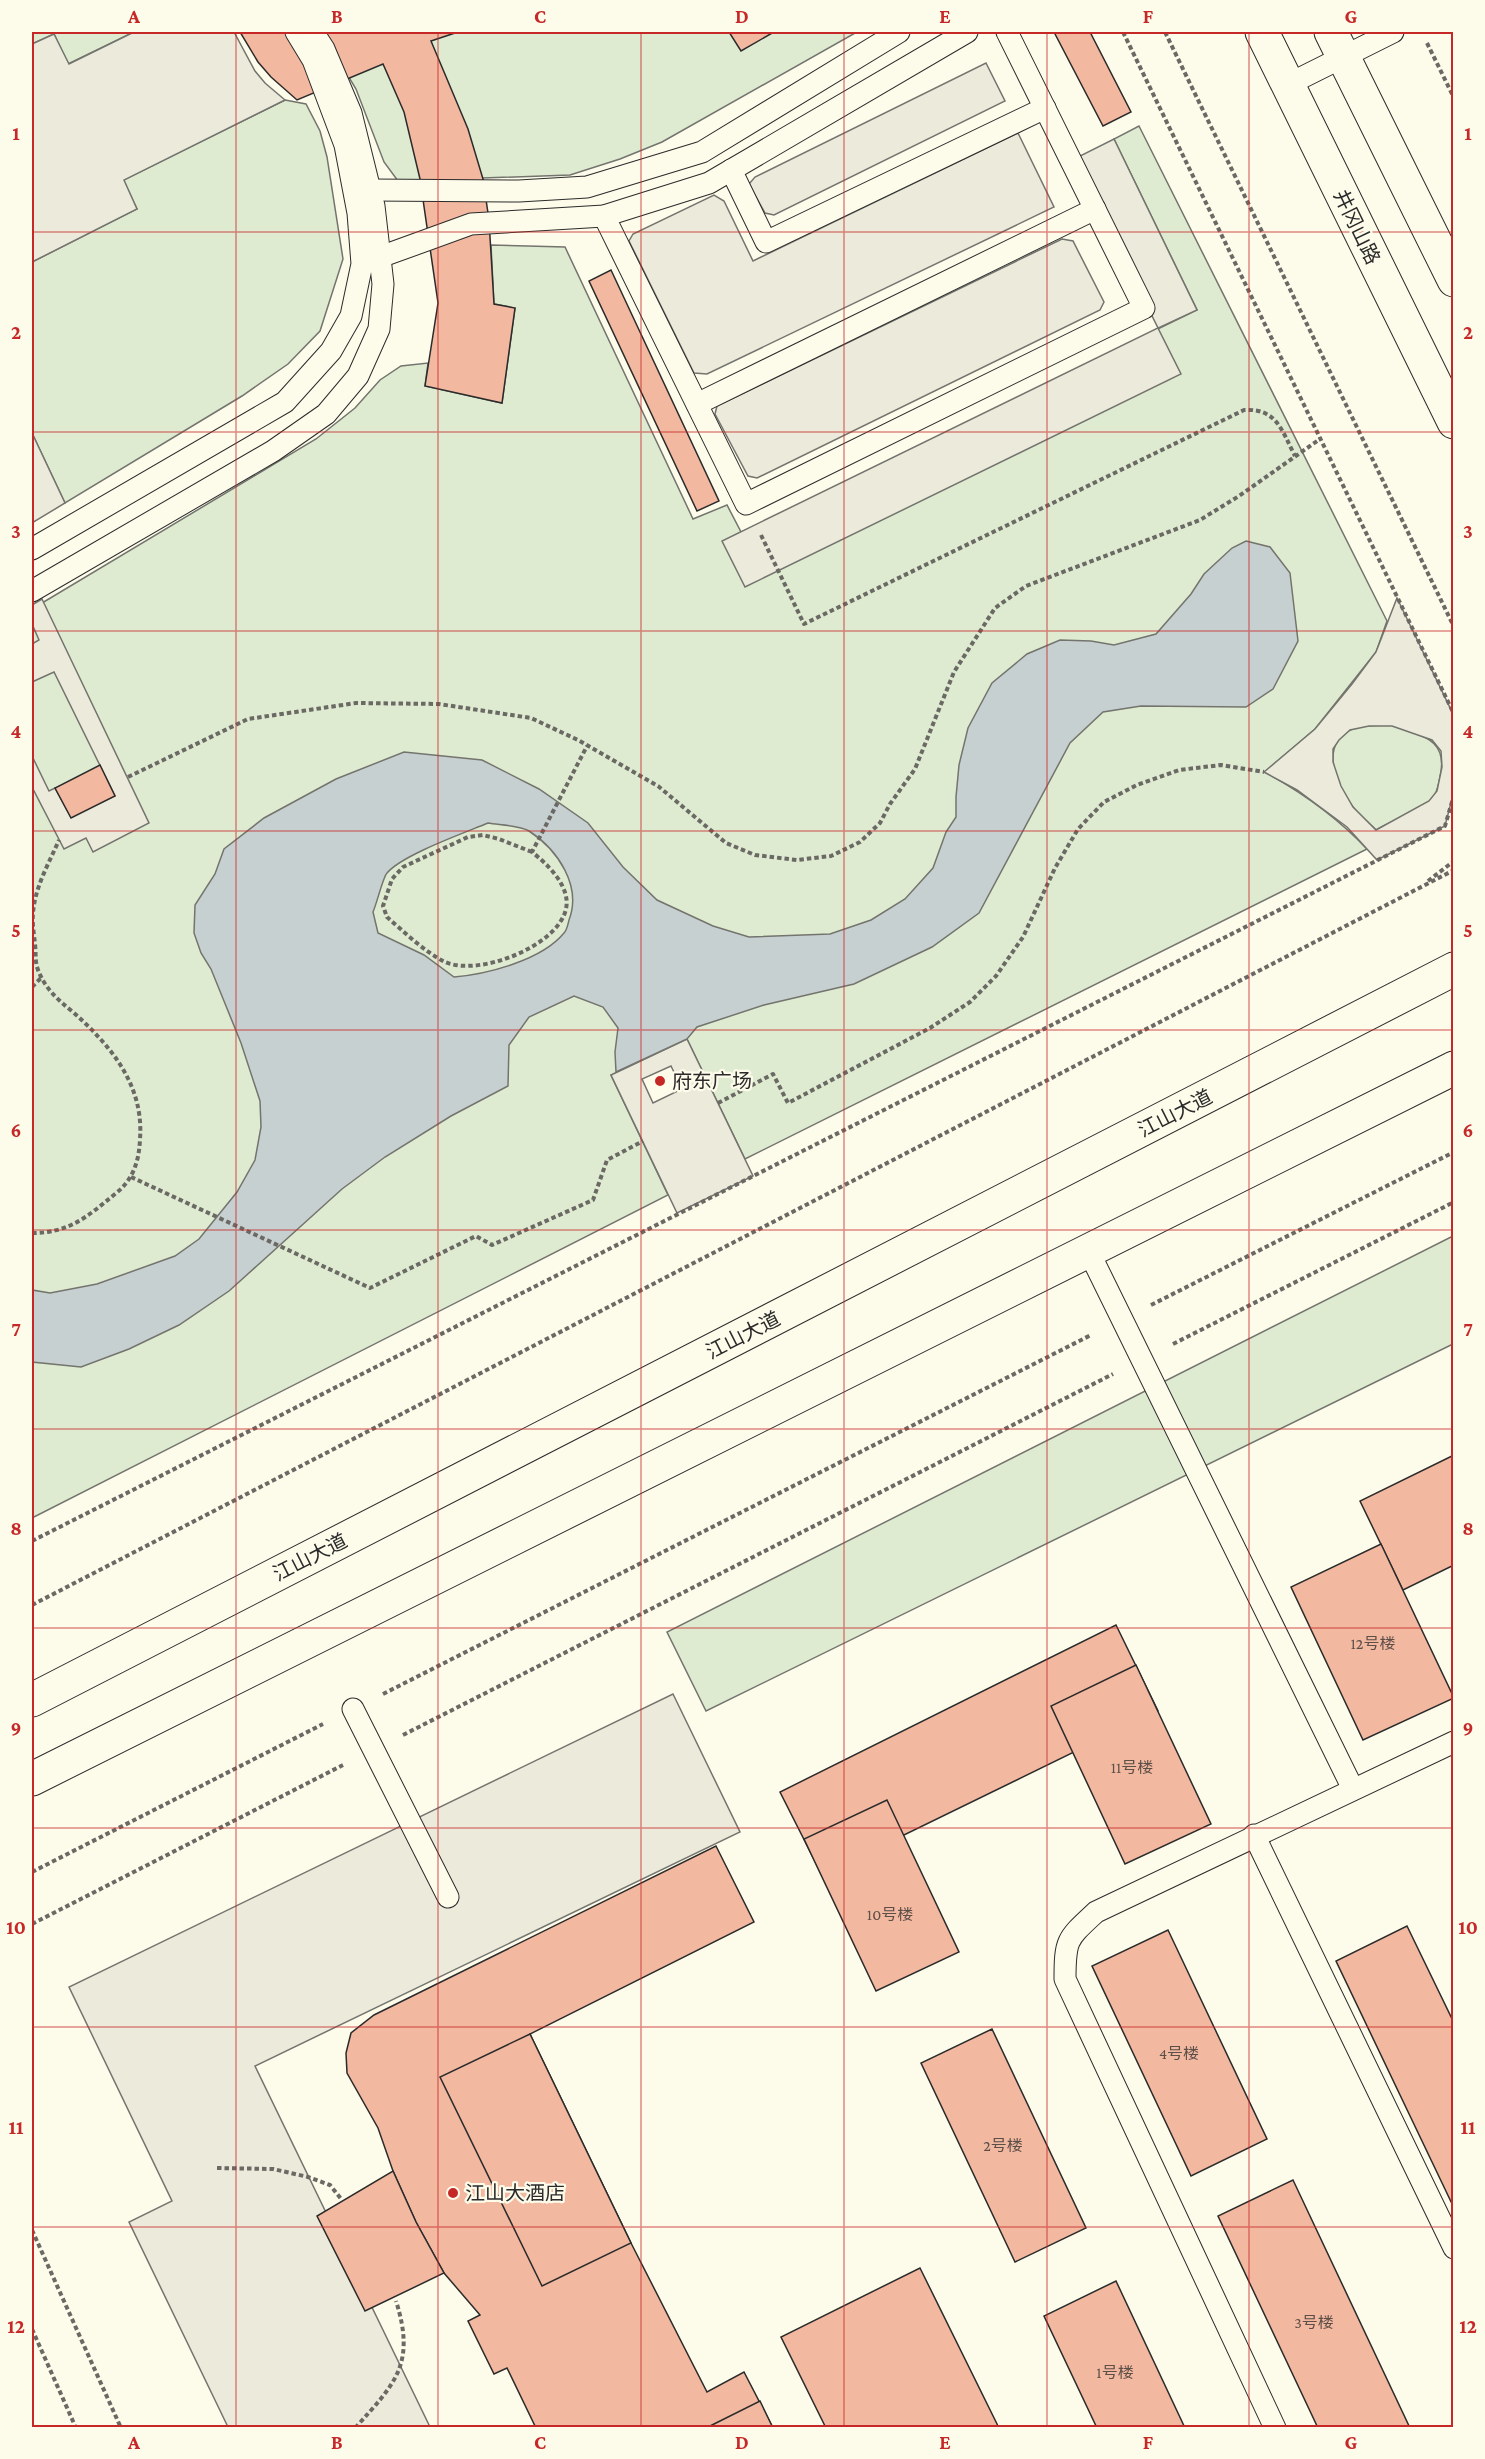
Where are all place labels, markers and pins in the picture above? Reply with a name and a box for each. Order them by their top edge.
place label: 府东广场 [672,1070,752,1092]
marker: 府东广场 [653,1074,667,1088]
place label: 江山大酒店 [465,2182,565,2204]
marker: 江山大酒店 [446,2186,460,2200]

